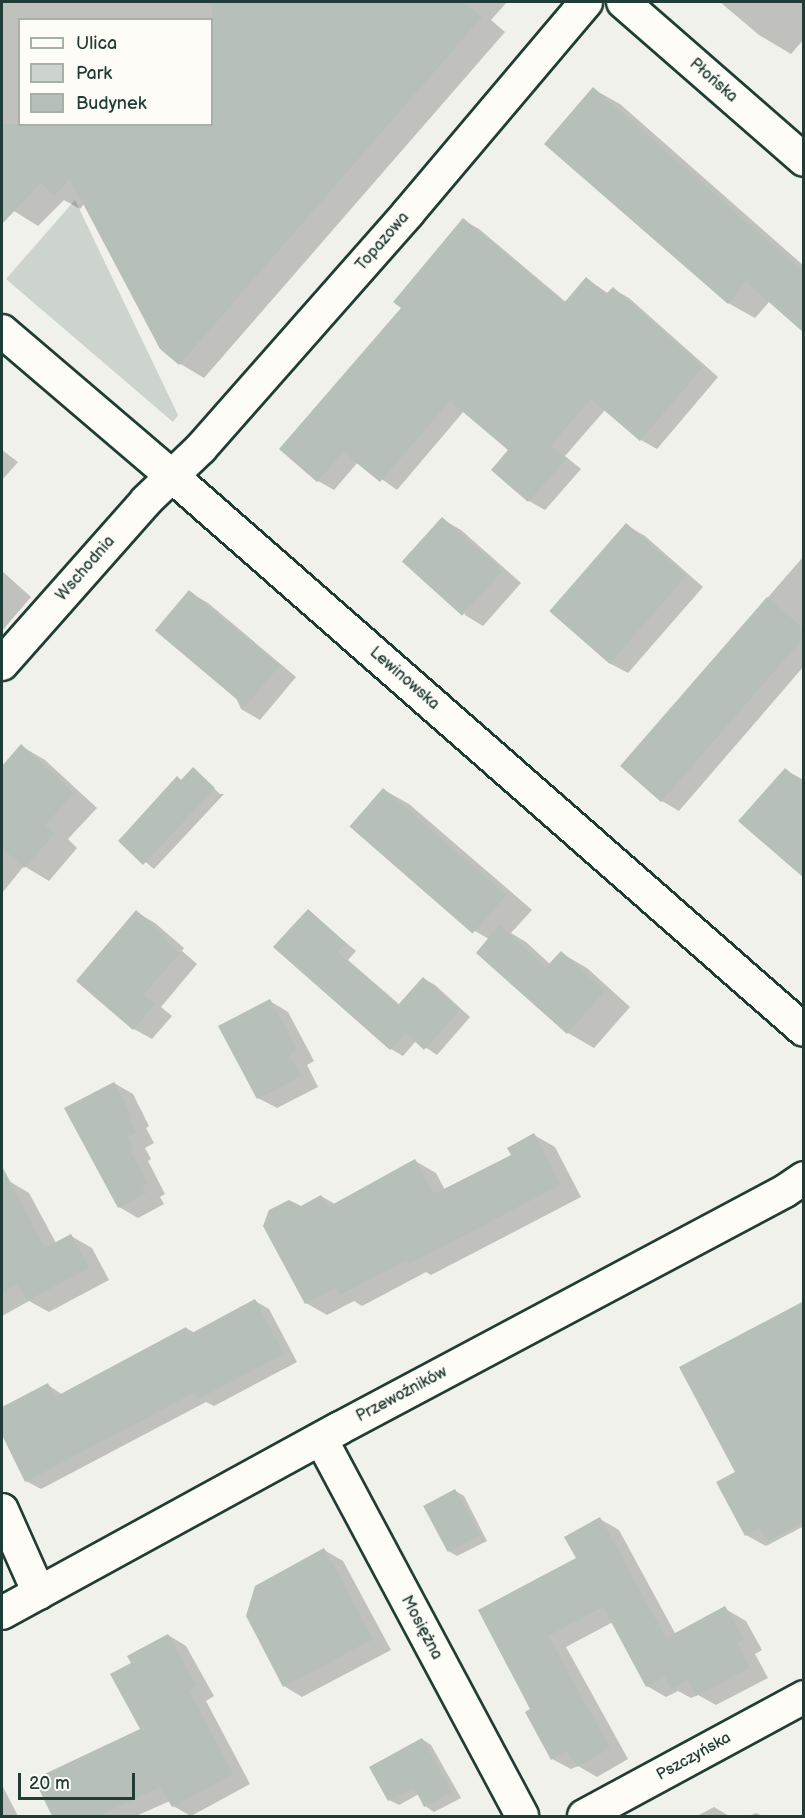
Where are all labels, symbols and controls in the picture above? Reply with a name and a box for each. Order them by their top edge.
legend [18,18,213,126]
text: Ulica [76,33,117,54]
street label: Płońska [685,55,741,107]
text: Park [76,63,112,84]
text: Budynek [76,93,146,114]
street label: Topazowa [352,209,414,275]
street label: Wschodnia [53,533,119,605]
street label: Lewinowska [365,644,443,714]
street label: Przewoźników [353,1363,451,1427]
street label: Mosiężna [396,1593,446,1663]
street label: Pszczyńska [653,1729,735,1785]
scale bar [21,1761,138,1799]
text: 20 m [29,1773,70,1794]

